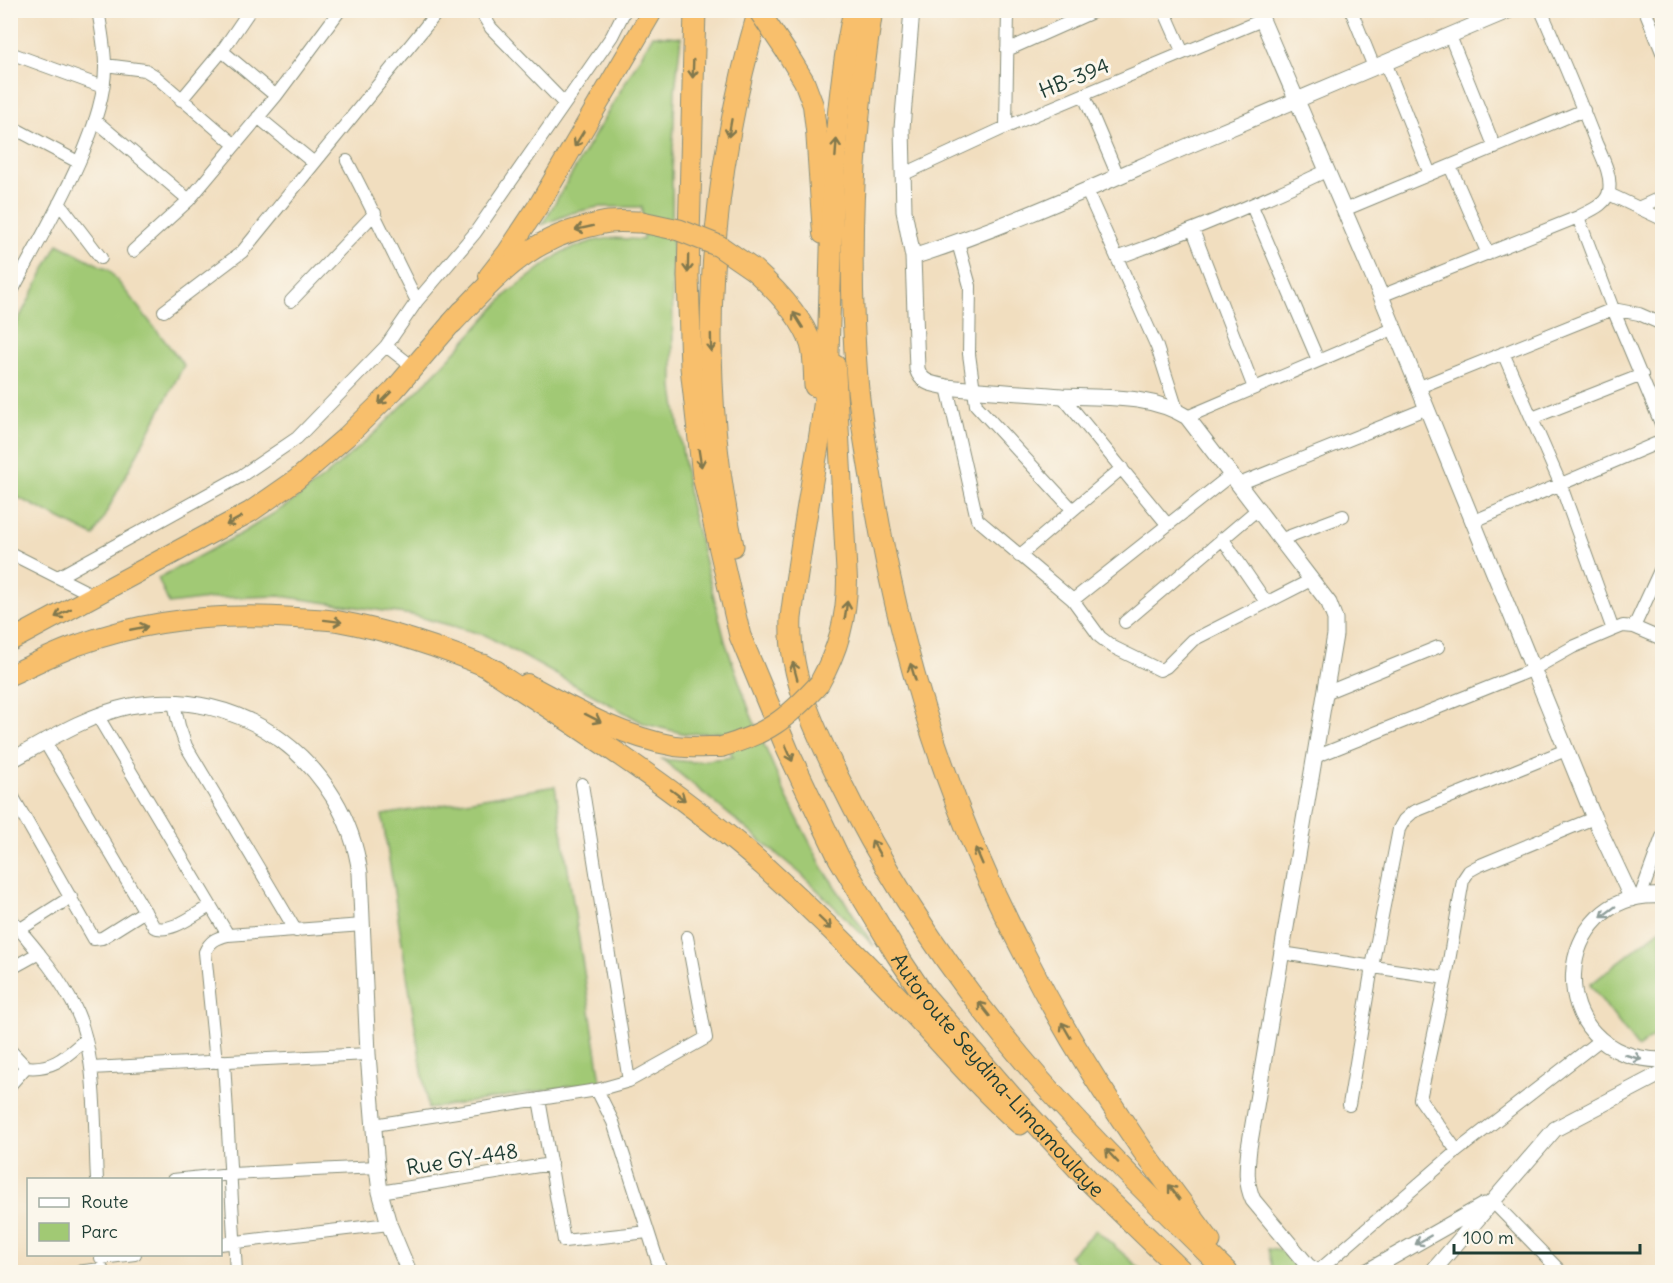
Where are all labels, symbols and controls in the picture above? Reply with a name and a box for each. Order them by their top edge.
street label: HB-394 [1035,52,1113,104]
one-way arrow [687,58,698,78]
one-way arrow [725,118,736,138]
one-way arrow [572,130,584,147]
one-way arrow [831,139,842,159]
one-way arrow [575,222,594,234]
one-way arrow [683,253,694,273]
one-way arrow [791,312,803,329]
one-way arrow [706,333,717,353]
one-way arrow [378,391,393,405]
one-way arrow [695,448,706,468]
one-way arrow [226,515,243,527]
one-way arrow [840,600,851,620]
one-way arrow [55,607,72,619]
one-way arrow [322,616,342,627]
one-way arrow [128,622,148,633]
one-way arrow [789,662,801,681]
one-way arrow [907,663,918,682]
one-way arrow [584,712,602,724]
one-way arrow [784,744,795,762]
one-way arrow [669,789,685,802]
one-way arrow [870,840,882,857]
one-way arrow [973,847,984,865]
one-way arrow [1600,905,1616,918]
one-way arrow [817,916,832,931]
street label: Autoroute Seydina-Limamoulaye [886,947,1111,1203]
one-way arrow [978,1002,991,1018]
one-way arrow [1060,1022,1072,1039]
one-way arrow [1623,1051,1642,1063]
street label: Rue GY-448 [404,1137,520,1181]
one-way arrow [1105,1149,1120,1164]
legend [27,1178,222,1256]
one-way arrow [1168,1184,1181,1200]
text: Route [81,1190,129,1213]
scale bar [1454,1217,1640,1255]
text: Parc [81,1220,118,1243]
text: 100 m [1463,1226,1514,1249]
one-way arrow [1415,1234,1432,1246]

